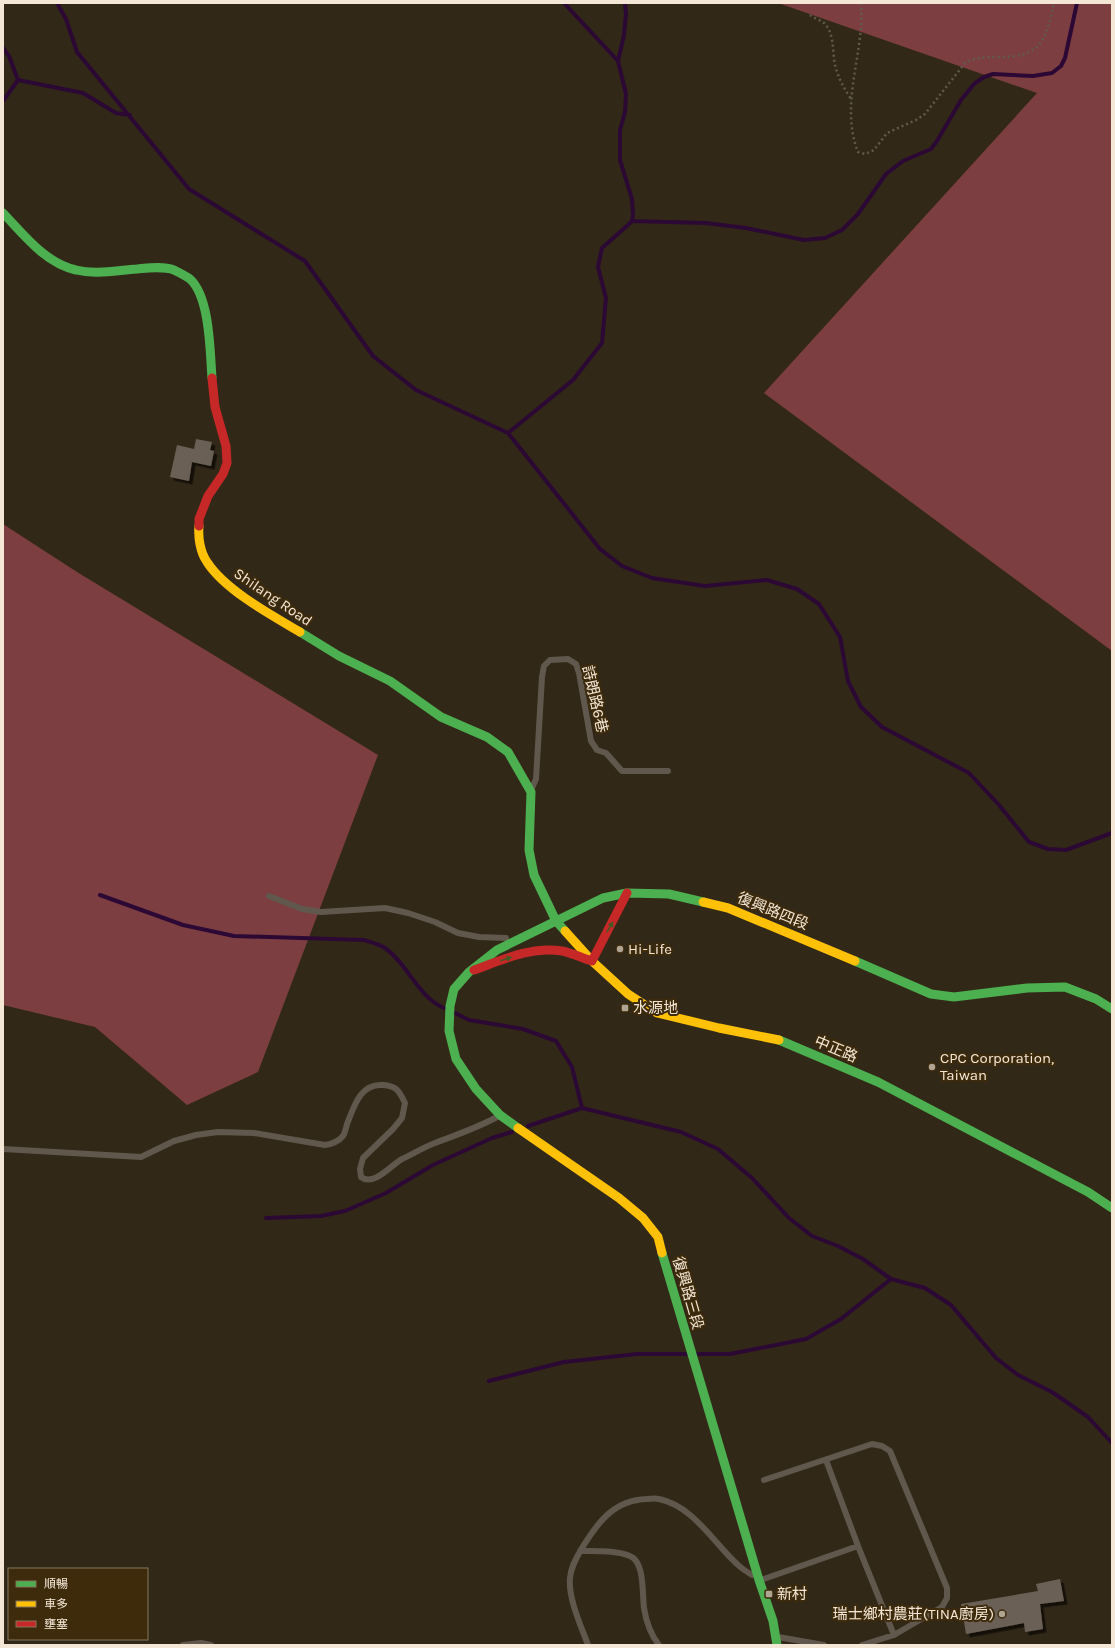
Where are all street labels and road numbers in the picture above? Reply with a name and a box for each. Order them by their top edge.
street label: Shilang Road [230,564,316,630]
street label: 詩朗路6巷 [579,664,611,734]
street label: 復興路四段 [735,889,811,933]
street label: 中正路 [812,1032,860,1066]
street label: 復興路三段 [669,1254,707,1332]

